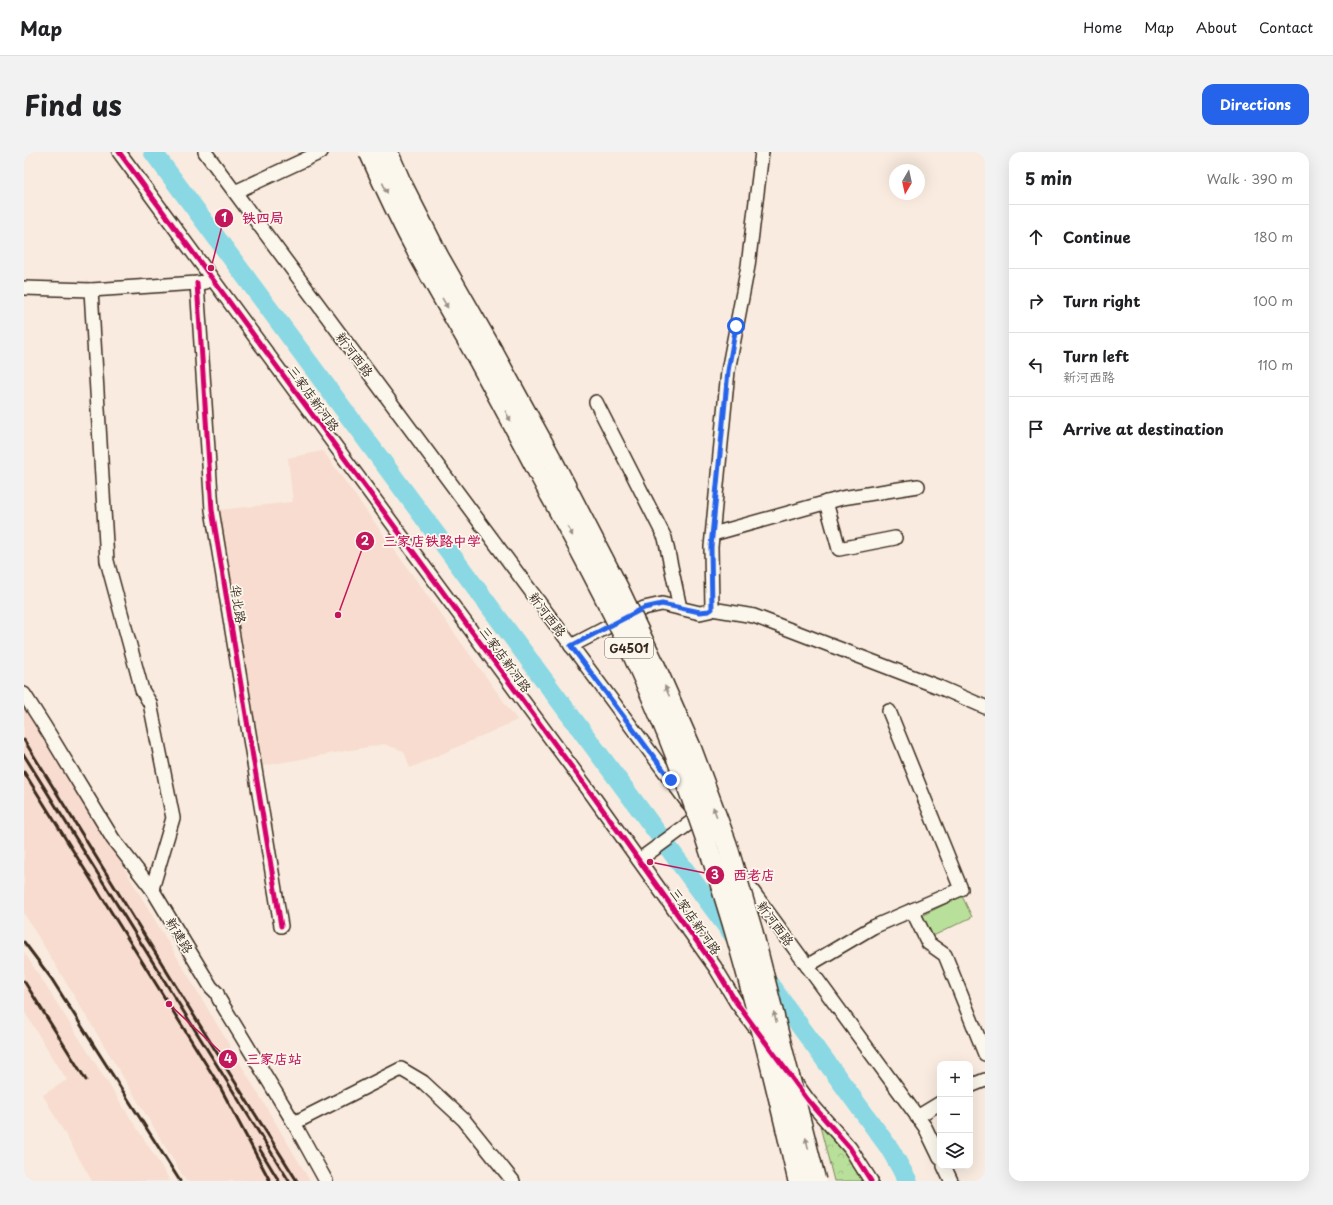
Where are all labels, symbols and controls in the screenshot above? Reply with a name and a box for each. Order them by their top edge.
text: Map [20,14,62,42]
text: Home [1083,17,1122,38]
text: Map [1144,17,1174,38]
text: About [1196,17,1237,38]
text: Contact [1259,17,1313,38]
text: Find us [24,83,122,126]
button: Directions [1202,84,1309,125]
north arrow [889,164,925,200]
text: 5 min [1025,165,1072,191]
text: Walk · 390 m [1207,169,1293,188]
one-way arrow [382,182,388,193]
callout: 铁四局 [214,205,292,231]
text: 铁四局 [242,207,284,228]
text: 1 [221,208,227,226]
text: Continue [1063,225,1131,248]
icon: ahead [1025,226,1047,248]
text: 180 m [1254,227,1293,246]
text: Turn right [1063,289,1140,312]
icon: right [1025,290,1047,312]
text: 100 m [1253,291,1293,310]
one-way arrow [442,297,449,309]
route start [727,317,745,335]
street label: 新河西路 [332,328,378,380]
text: Turn left [1063,344,1129,367]
icon: left [1025,354,1047,376]
text: 110 m [1258,355,1293,374]
street label: 三家店新河路 [283,361,345,435]
text: 新河西路 [1063,367,1115,386]
one-way arrow [505,411,511,422]
text: Arrive at destination [1063,417,1224,440]
icon: arrive [1025,418,1047,440]
one-way arrow [566,525,573,537]
callout: 三家店铁路中学 [355,528,489,554]
text: 三家店铁路中学 [383,530,481,551]
text: 2 [361,531,370,549]
street label: 华北路 [227,583,251,625]
street label: 新河西路 [525,588,571,640]
street label: 三家店新河路 [475,622,537,696]
road number: G4501 [605,638,653,658]
one-way arrow [663,685,669,697]
route end [662,771,680,789]
one-way arrow [711,805,717,817]
callout: 西老店 [705,862,783,888]
text: 西老店 [733,864,775,885]
text: 3 [711,865,719,883]
street label: 三家店新河路 [666,884,726,958]
street label: 新河西路 [753,896,799,950]
street label: 新建路 [162,913,198,957]
one-way arrow [772,1011,778,1023]
callout: 三家店站 [218,1046,310,1072]
text: 三家店站 [246,1048,302,1069]
text: 4 [224,1049,232,1067]
map controls [937,1061,973,1169]
button: + [937,1061,973,1097]
button: − [937,1097,973,1133]
button: layers [937,1133,973,1169]
one-way arrow [804,1137,810,1149]

